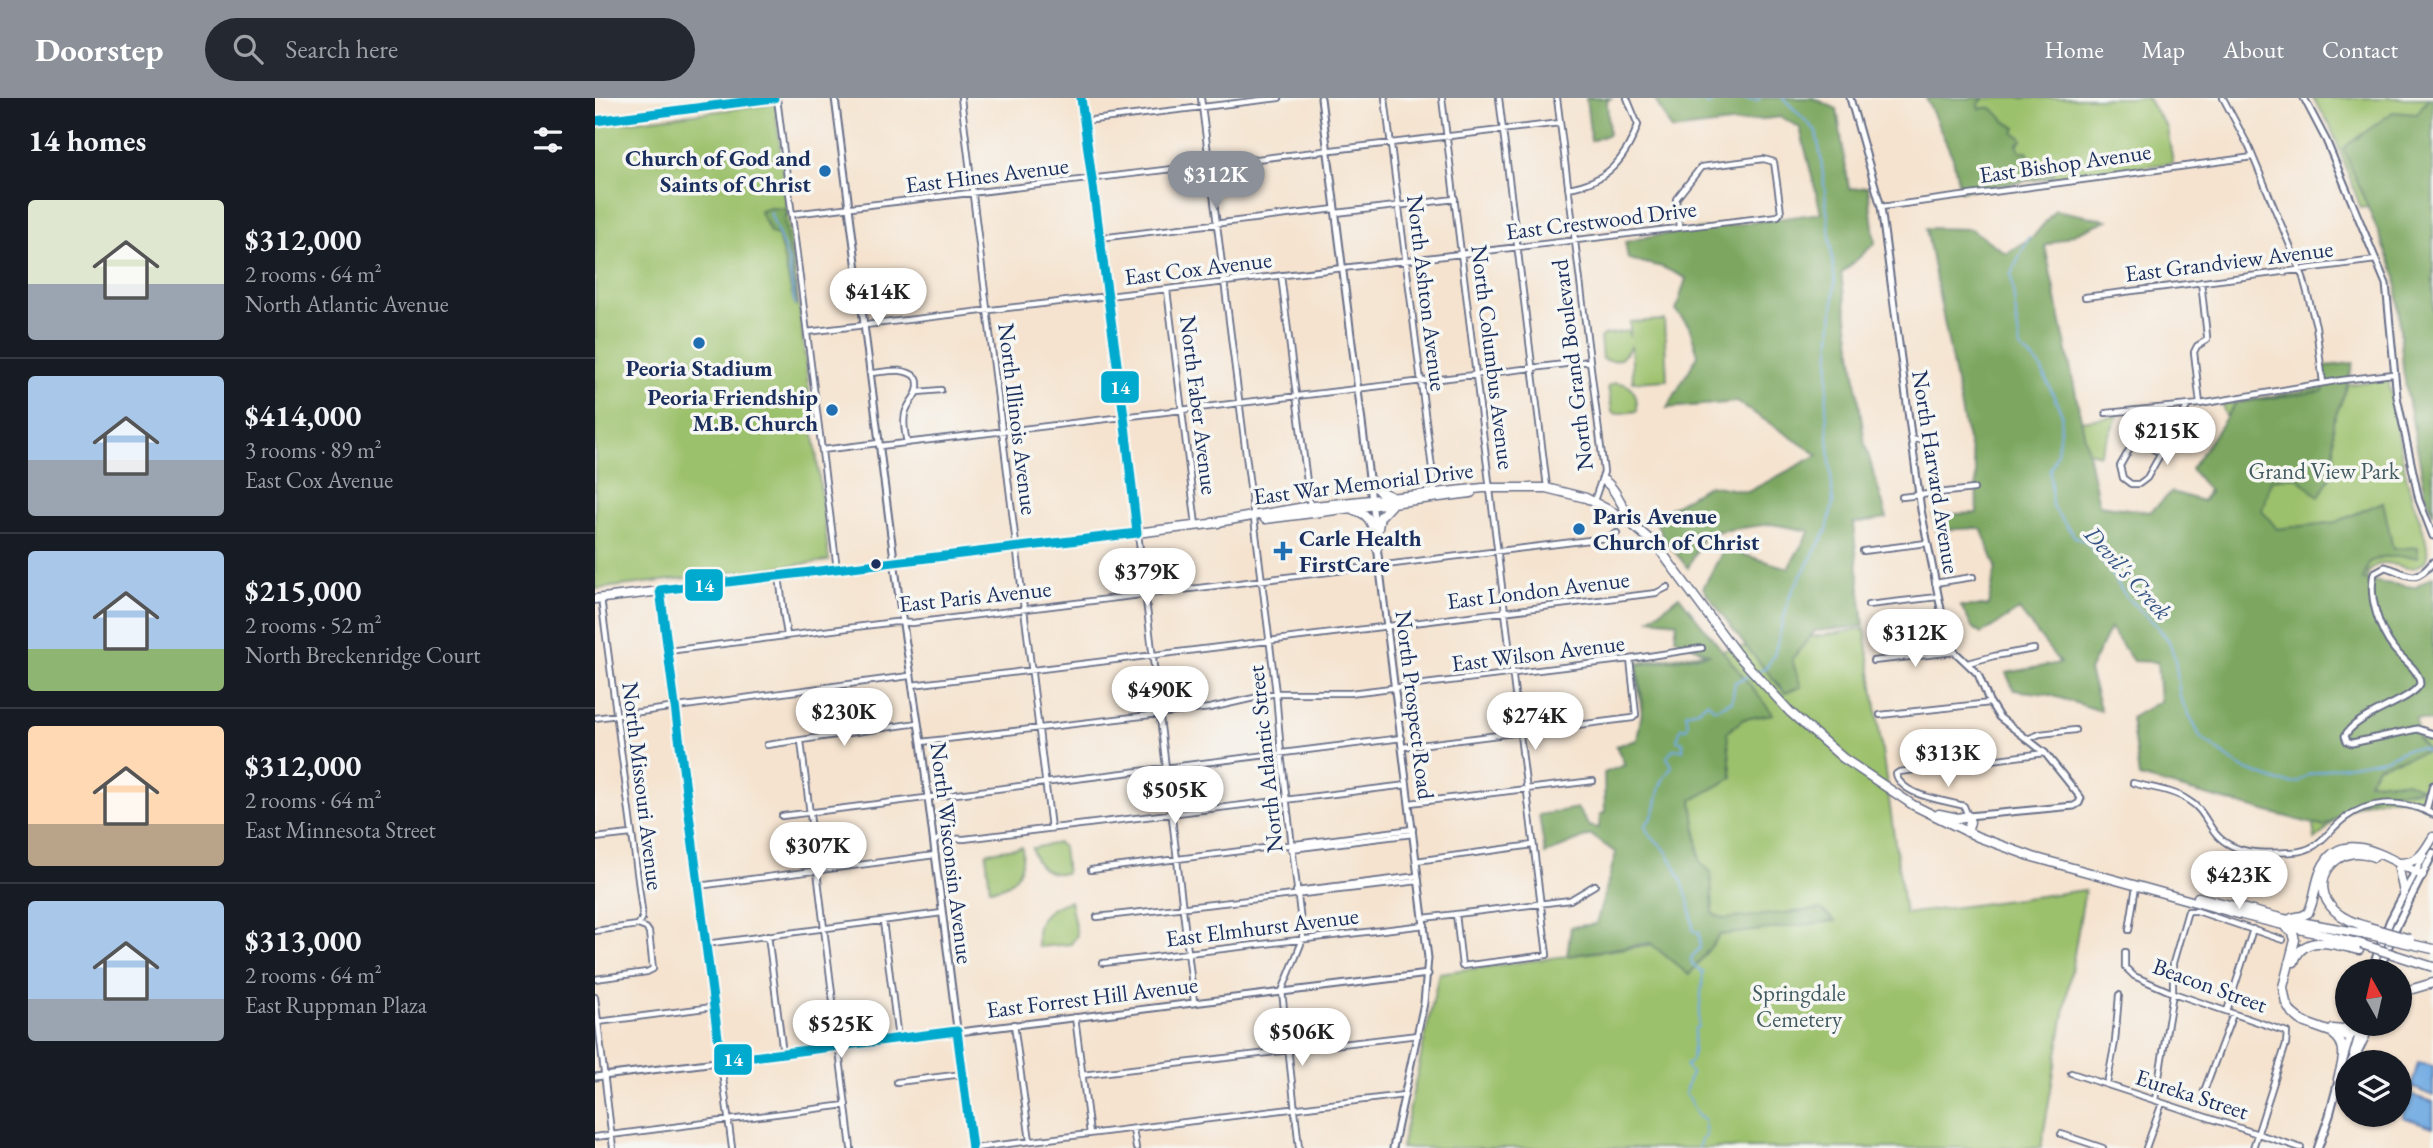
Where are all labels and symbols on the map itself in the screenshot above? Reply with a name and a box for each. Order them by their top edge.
street label: East Bishop Avenue [1977,136,2153,190]
place label: Church of God and Saints of Christ [625,143,811,199]
street label: East Hines Avenue [904,150,1070,200]
pin: $312K [1167,152,1265,211]
marker: Church of God and Saints of Christ [817,163,833,179]
street label: North Ashton Avenue [1400,193,1454,393]
street label: East Crestwood Drive [1504,193,1698,247]
street label: East Grandview Avenue [2123,233,2335,289]
street label: North Columbus Avenue [1464,243,1522,471]
street label: East Cox Avenue [1123,244,1273,292]
street label: North Grand Boulevard [1544,257,1600,472]
pin: $414K [829,268,927,328]
street label: North Faber Avenue [1173,314,1225,496]
street label: North Illinois Avenue [991,322,1045,516]
marker: Peoria Stadium [691,335,707,351]
place label: Peoria Stadium [625,353,773,383]
street label: North Harvard Avenue [1905,368,1967,576]
line badge: 14 [1100,370,1140,404]
text: 14 [1110,375,1131,400]
place label: Peoria Friendship M.B. Church [647,382,818,438]
marker: Peoria Friendship M.B. Church [824,402,840,418]
pin: $215K [2118,408,2216,467]
street label: East War Memorial Drive [1251,455,1475,511]
park label: Grand View Park [2248,456,2401,486]
place label: Paris Avenue Church of Christ [1593,501,1760,557]
water label: Devil's Creek [2077,518,2179,626]
marker: Paris Avenue Church of Christ [1571,521,1587,537]
place label: Carle Health FirstCare [1299,523,1422,579]
marker: Carle Health FirstCare [1273,541,1293,561]
pin: $379K [1098,548,1196,608]
unlabelled marker [869,557,883,571]
street label: East London Avenue [1445,564,1631,616]
line badge: 14 [684,568,724,602]
text: 14 [694,573,715,598]
street label: East Paris Avenue [897,573,1053,619]
street label: North Prospect Road [1389,609,1442,802]
pin: $312K [1866,610,1964,669]
street label: East Wilson Avenue [1450,627,1626,679]
street label: North Atlantic Street [1240,663,1290,854]
pin: $490K [1111,666,1209,726]
street label: North Missouri Avenue [615,680,671,892]
pin: $230K [795,688,893,748]
pin: $274K [1486,692,1584,752]
pin: $313K [1899,730,1997,789]
street label: North Wisconsin Avenue [924,741,980,965]
pin: $505K [1126,766,1224,826]
pin: $307K [769,822,867,882]
pin: $423K [2190,852,2288,911]
street label: East Elmhurst Avenue [1164,900,1360,954]
street label: Beacon Street [2149,951,2272,1020]
north arrow [2335,959,2411,1036]
street label: East Forrest Hill Avenue [985,969,1199,1025]
park label: Springdale Cemetery [1752,978,1846,1034]
pin: $525K [792,1000,890,1060]
pin: $506K [1253,1009,1351,1068]
line badge: 14 [713,1043,753,1076]
text: 14 [723,1047,744,1072]
street label: Eureka Street [2132,1062,2253,1127]

